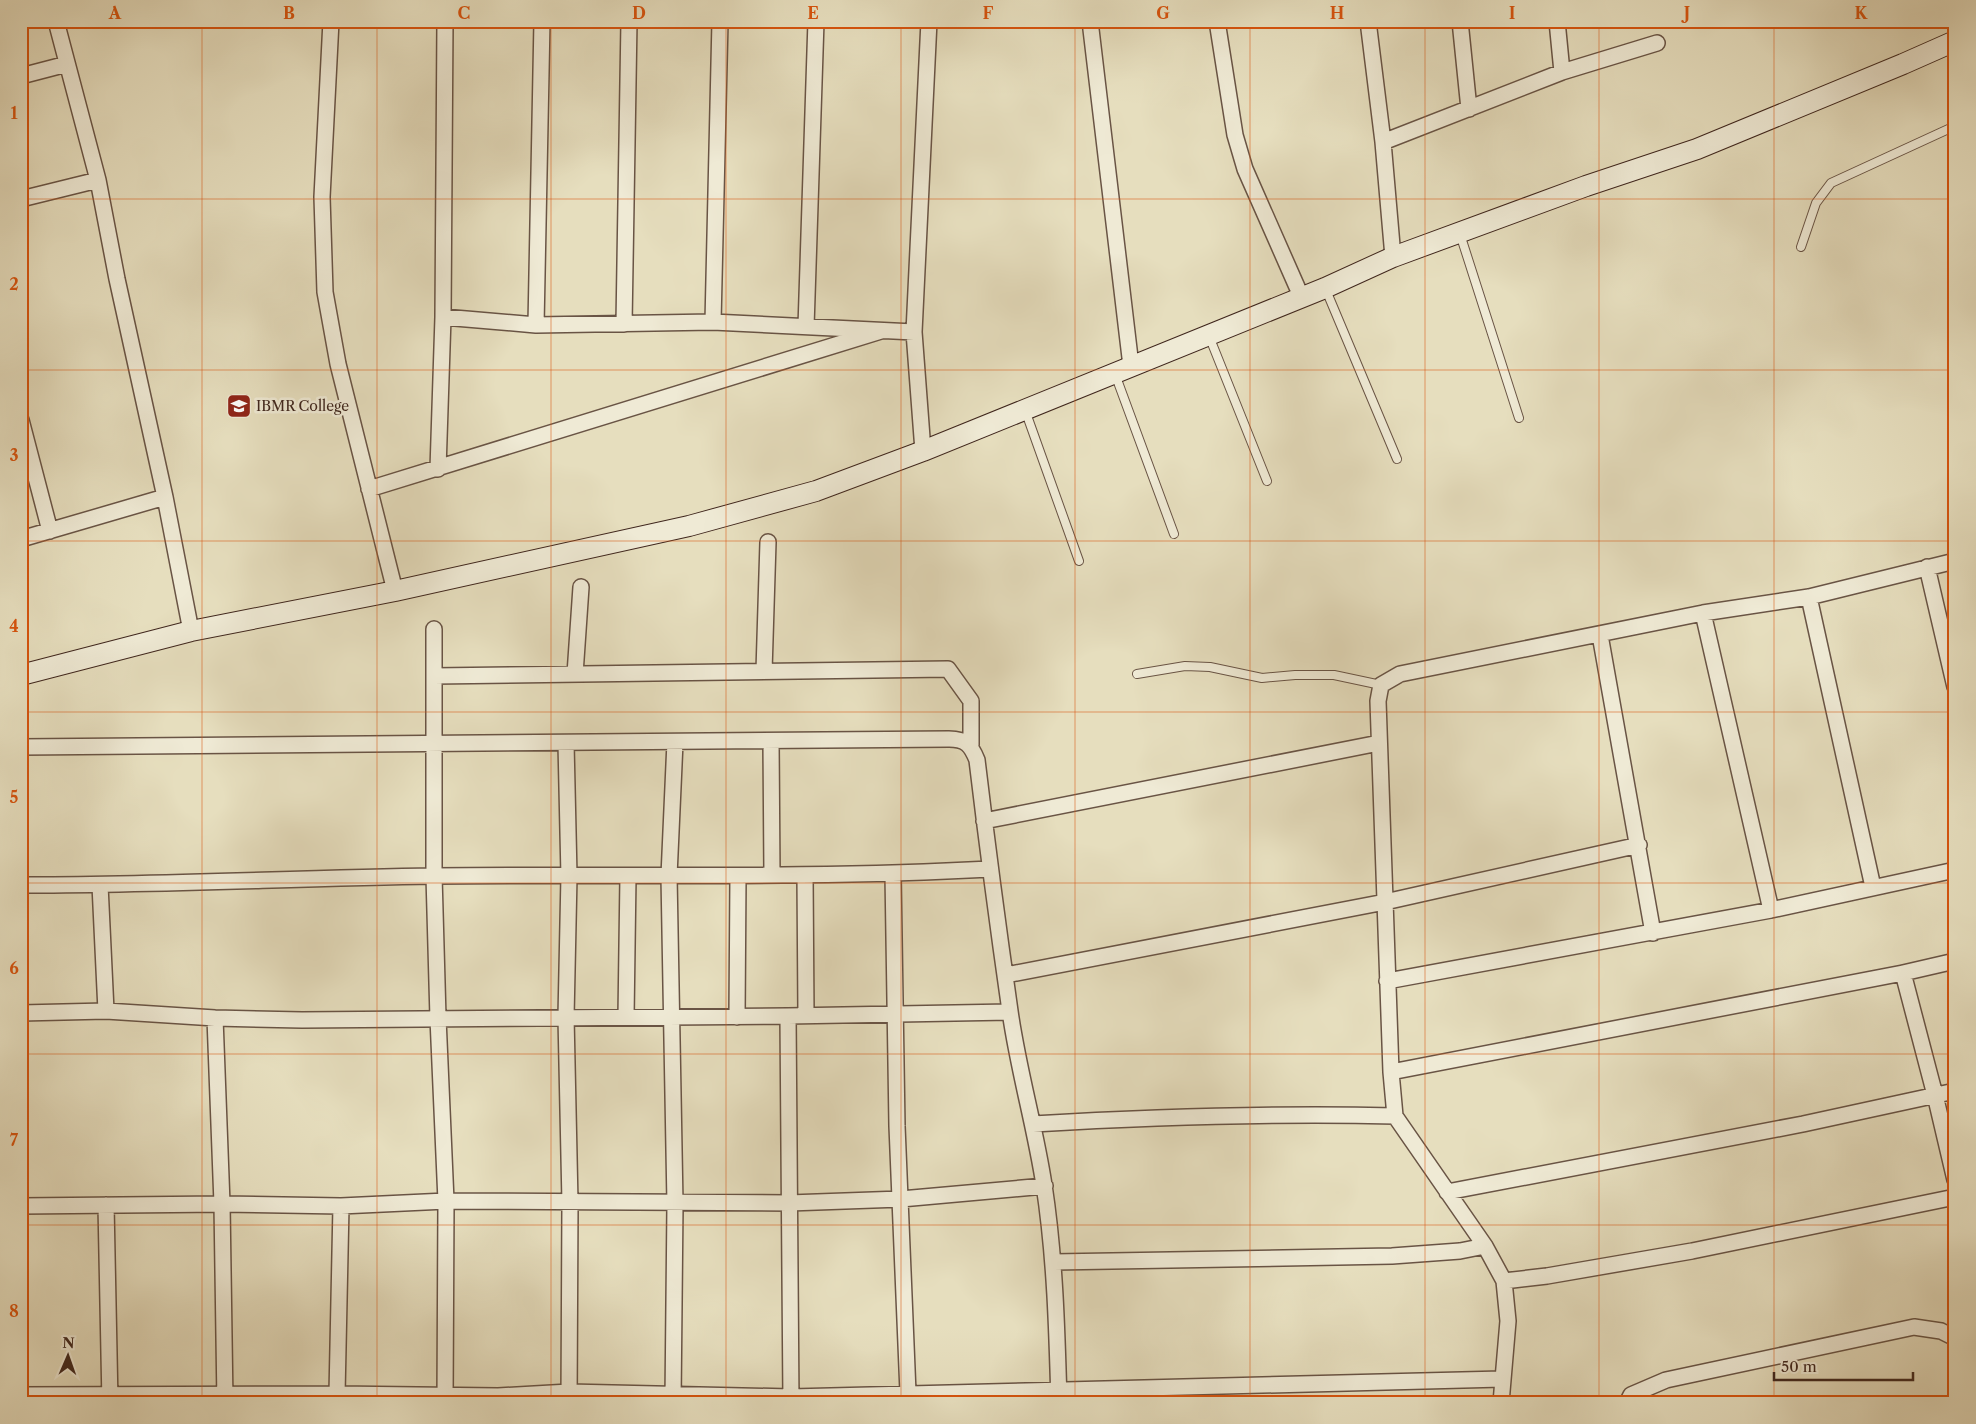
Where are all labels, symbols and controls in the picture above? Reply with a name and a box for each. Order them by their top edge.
text: A [108,3,122,23]
text: B [283,3,295,23]
text: C [458,3,470,23]
text: D [632,3,646,23]
text: E [807,3,819,23]
text: F [983,3,994,23]
text: G [1156,3,1170,23]
text: H [1330,3,1344,23]
text: I [1509,3,1516,23]
text: J [1681,3,1690,23]
text: K [1855,3,1869,23]
text: 1 [10,103,18,123]
text: 2 [9,274,19,294]
school or university icon: IBMR College [226,393,252,419]
place label: IBMR College [256,397,349,415]
text: 3 [9,445,19,465]
text: 4 [9,616,19,636]
text: 5 [10,787,19,807]
text: 6 [9,958,19,978]
text: 7 [10,1130,19,1150]
text: 8 [9,1301,19,1321]
north arrow [42,1332,92,1382]
text: N [62,1334,75,1352]
scale bar [1774,1349,1912,1381]
text: 50 m [1781,1357,1817,1376]

